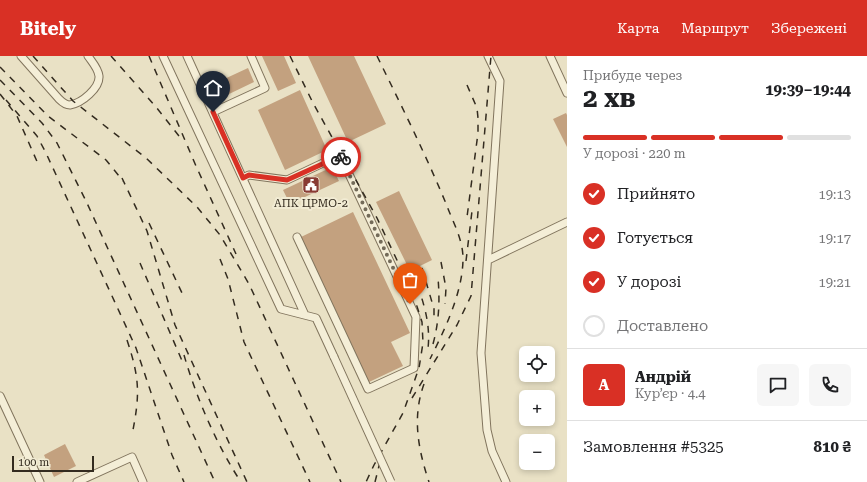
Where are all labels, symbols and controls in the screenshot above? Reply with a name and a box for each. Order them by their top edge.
text: Bitely [20,17,76,40]
text: Карта [617,20,659,36]
text: Маршрут [681,20,749,36]
text: Збережені [771,20,847,36]
text: Прибуде через [583,68,682,83]
pin [196,71,230,112]
icon: home [202,77,224,99]
text: 19:39–19:44 [765,81,851,99]
text: 2 хв [583,83,636,113]
courier [321,137,361,177]
icon: bike [330,146,352,168]
text: У дорозі · 220 m [583,146,686,161]
public building icon: АПК ЦРМО-2 [301,175,321,195]
icon: check [583,183,605,205]
text: Прийнято [617,185,695,203]
text: 19:13 [819,187,851,202]
place label: АПК ЦРМО-2 [274,197,348,210]
icon: check [583,227,605,249]
text: Готується [617,229,693,247]
text: 19:17 [819,231,851,246]
pin [393,263,427,304]
icon: bag [399,269,421,291]
icon: check [583,271,605,293]
text: У дорозі [617,273,681,291]
text: 19:21 [819,275,851,290]
text: Доставлено [617,317,708,335]
map controls [519,346,555,470]
button: locate [519,346,555,382]
button: chat [757,364,799,406]
button: phone [809,364,851,406]
text: Андрій [635,368,691,386]
text: А [599,376,609,394]
text: Кур’єр · 4.4 [635,386,706,401]
button: + [519,390,555,426]
button: − [519,434,555,470]
text: Замовлення #5325 [583,438,724,456]
text: 810 ₴ [814,438,851,456]
scale bar [12,454,94,473]
text: 100 m [18,456,49,469]

